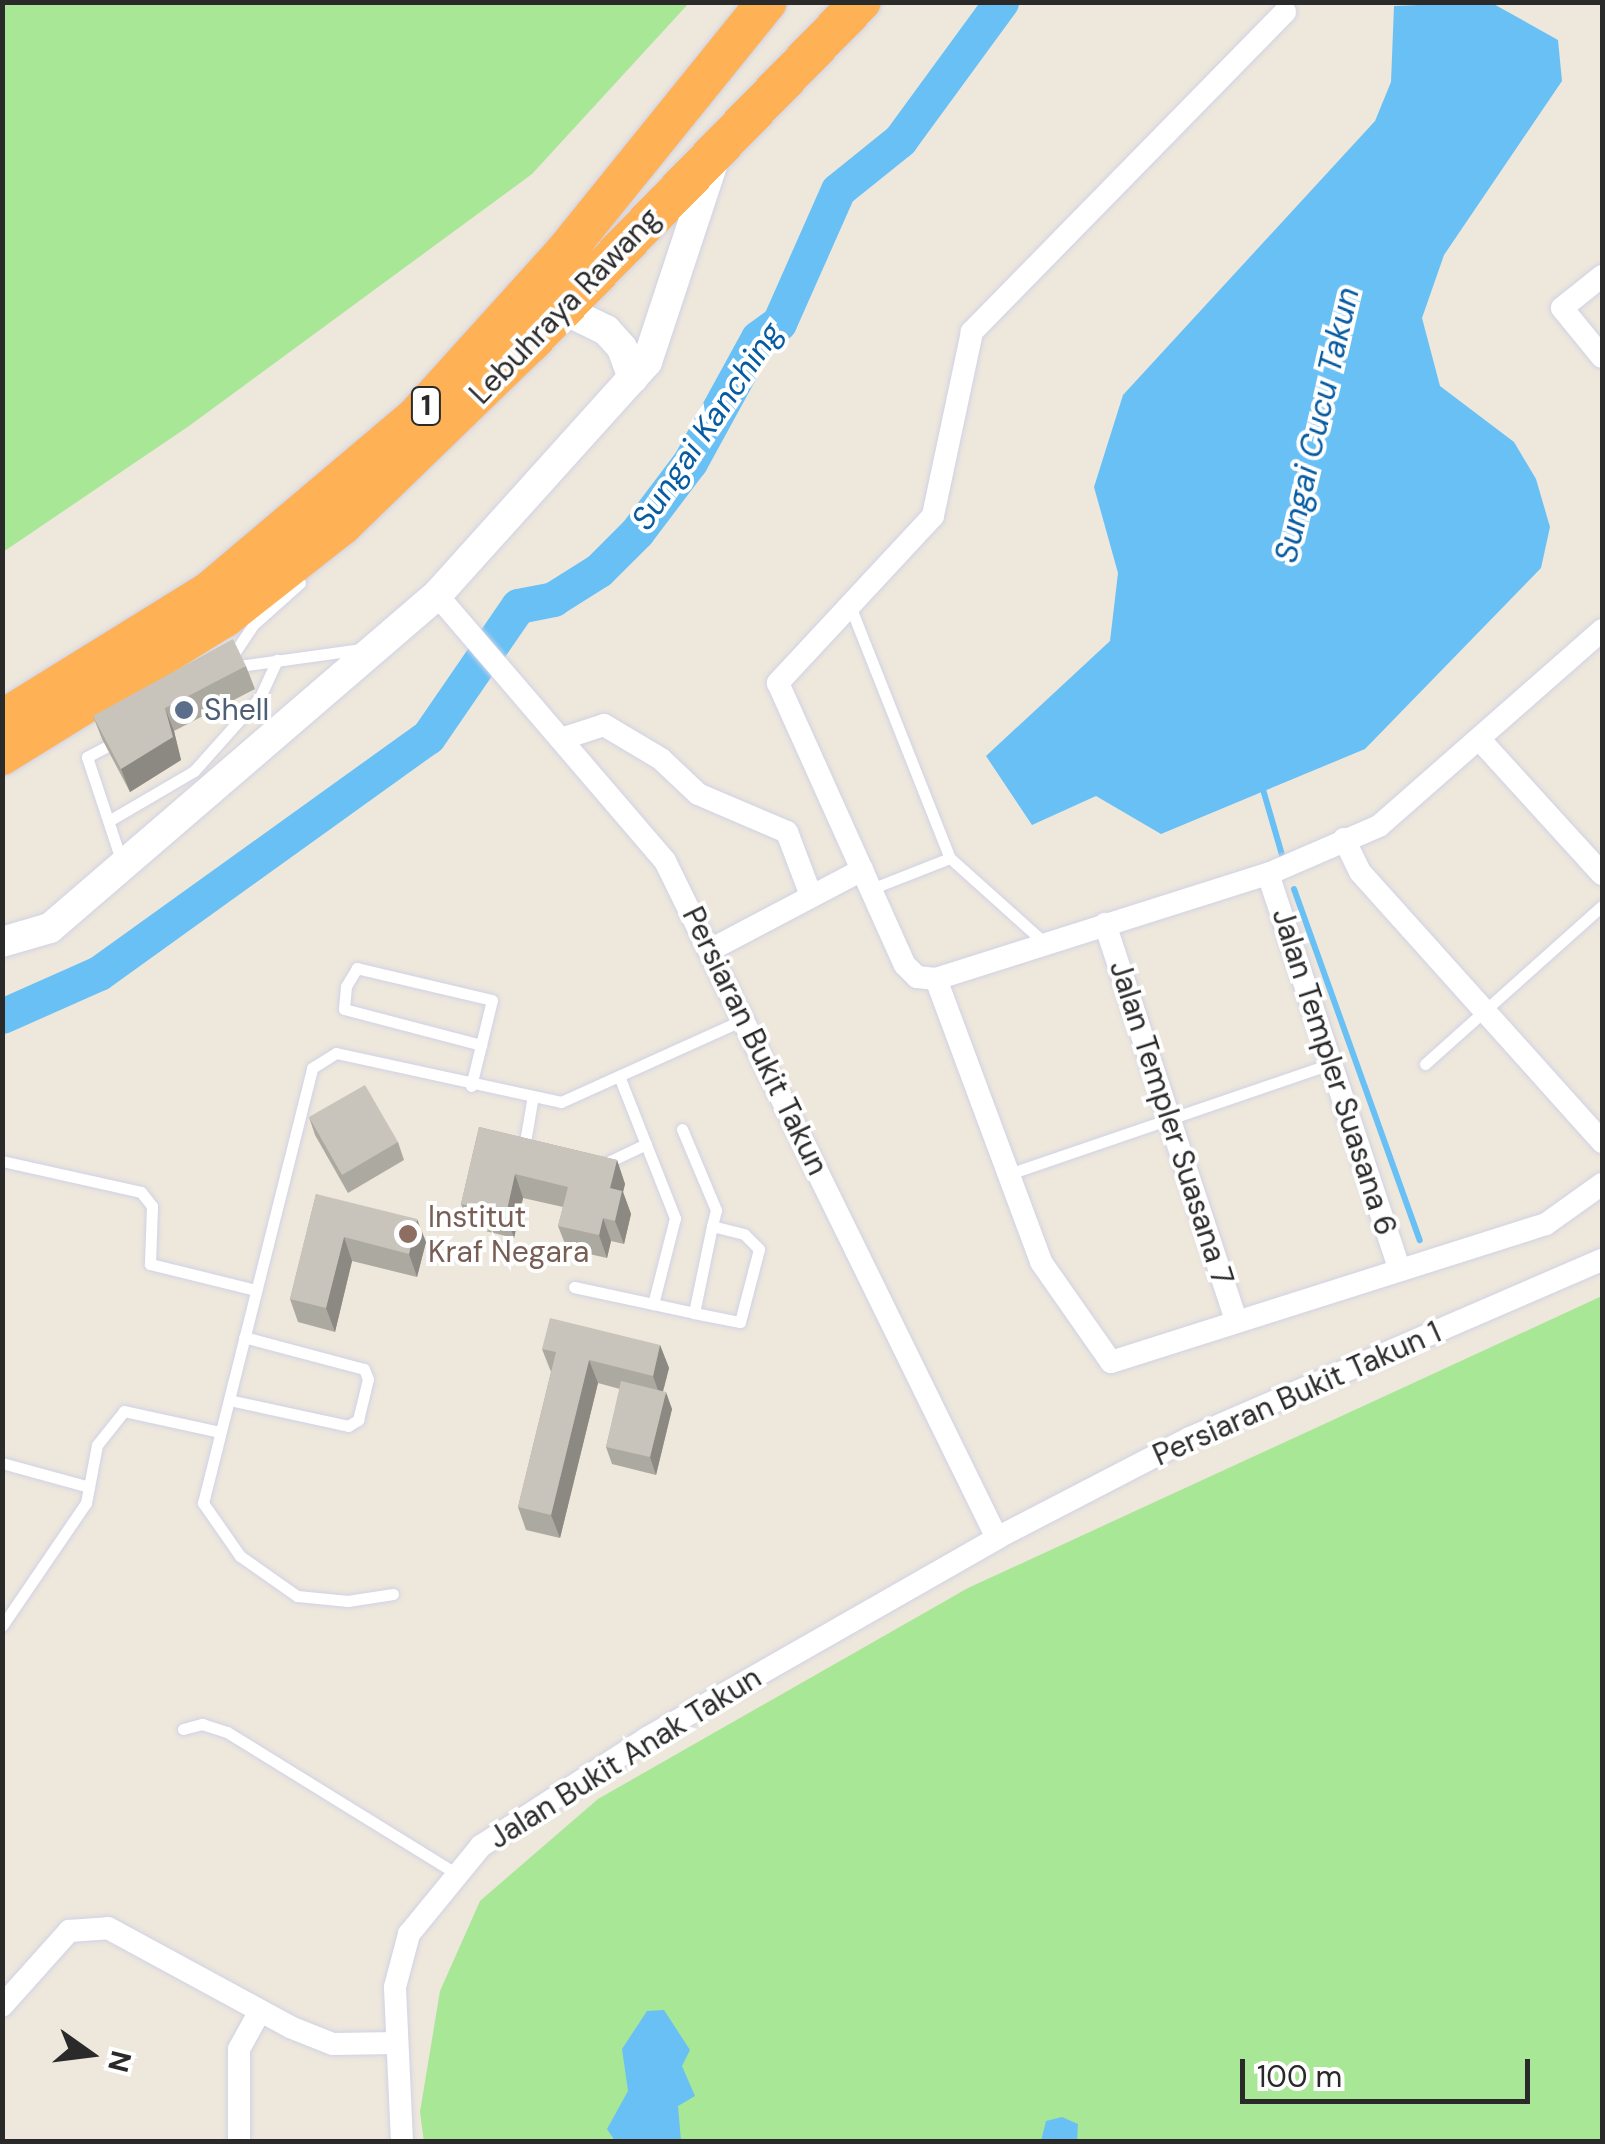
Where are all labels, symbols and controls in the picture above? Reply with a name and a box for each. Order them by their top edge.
street label: Lebuhraya Rawang [462,201,668,411]
water label: Sungai Cucu Takun [1267,284,1367,566]
water label: Sungai Kanching [623,315,791,537]
road number: 1 [408,383,444,429]
place label: Shell [204,692,269,728]
marker: Shell [173,699,195,721]
street label: Persiaran Bukit Takun [674,901,836,1181]
street label: Jalan Templer Suasana 6 [1264,904,1404,1240]
street label: Jalan Templer Suasana 7 [1102,956,1240,1290]
place label: Institut Kraf Negara [428,1199,589,1270]
marker: Institut Kraf Negara [397,1223,419,1245]
street label: Persiaran Bukit Takun 1 [1148,1314,1446,1474]
street label: Jalan Bukit Anak Takun [482,1660,768,1856]
north arrow [40,2004,140,2104]
scale bar [1245,2039,1535,2101]
text: N [99,2047,140,2076]
text: 100 m [1257,2057,1342,2096]

